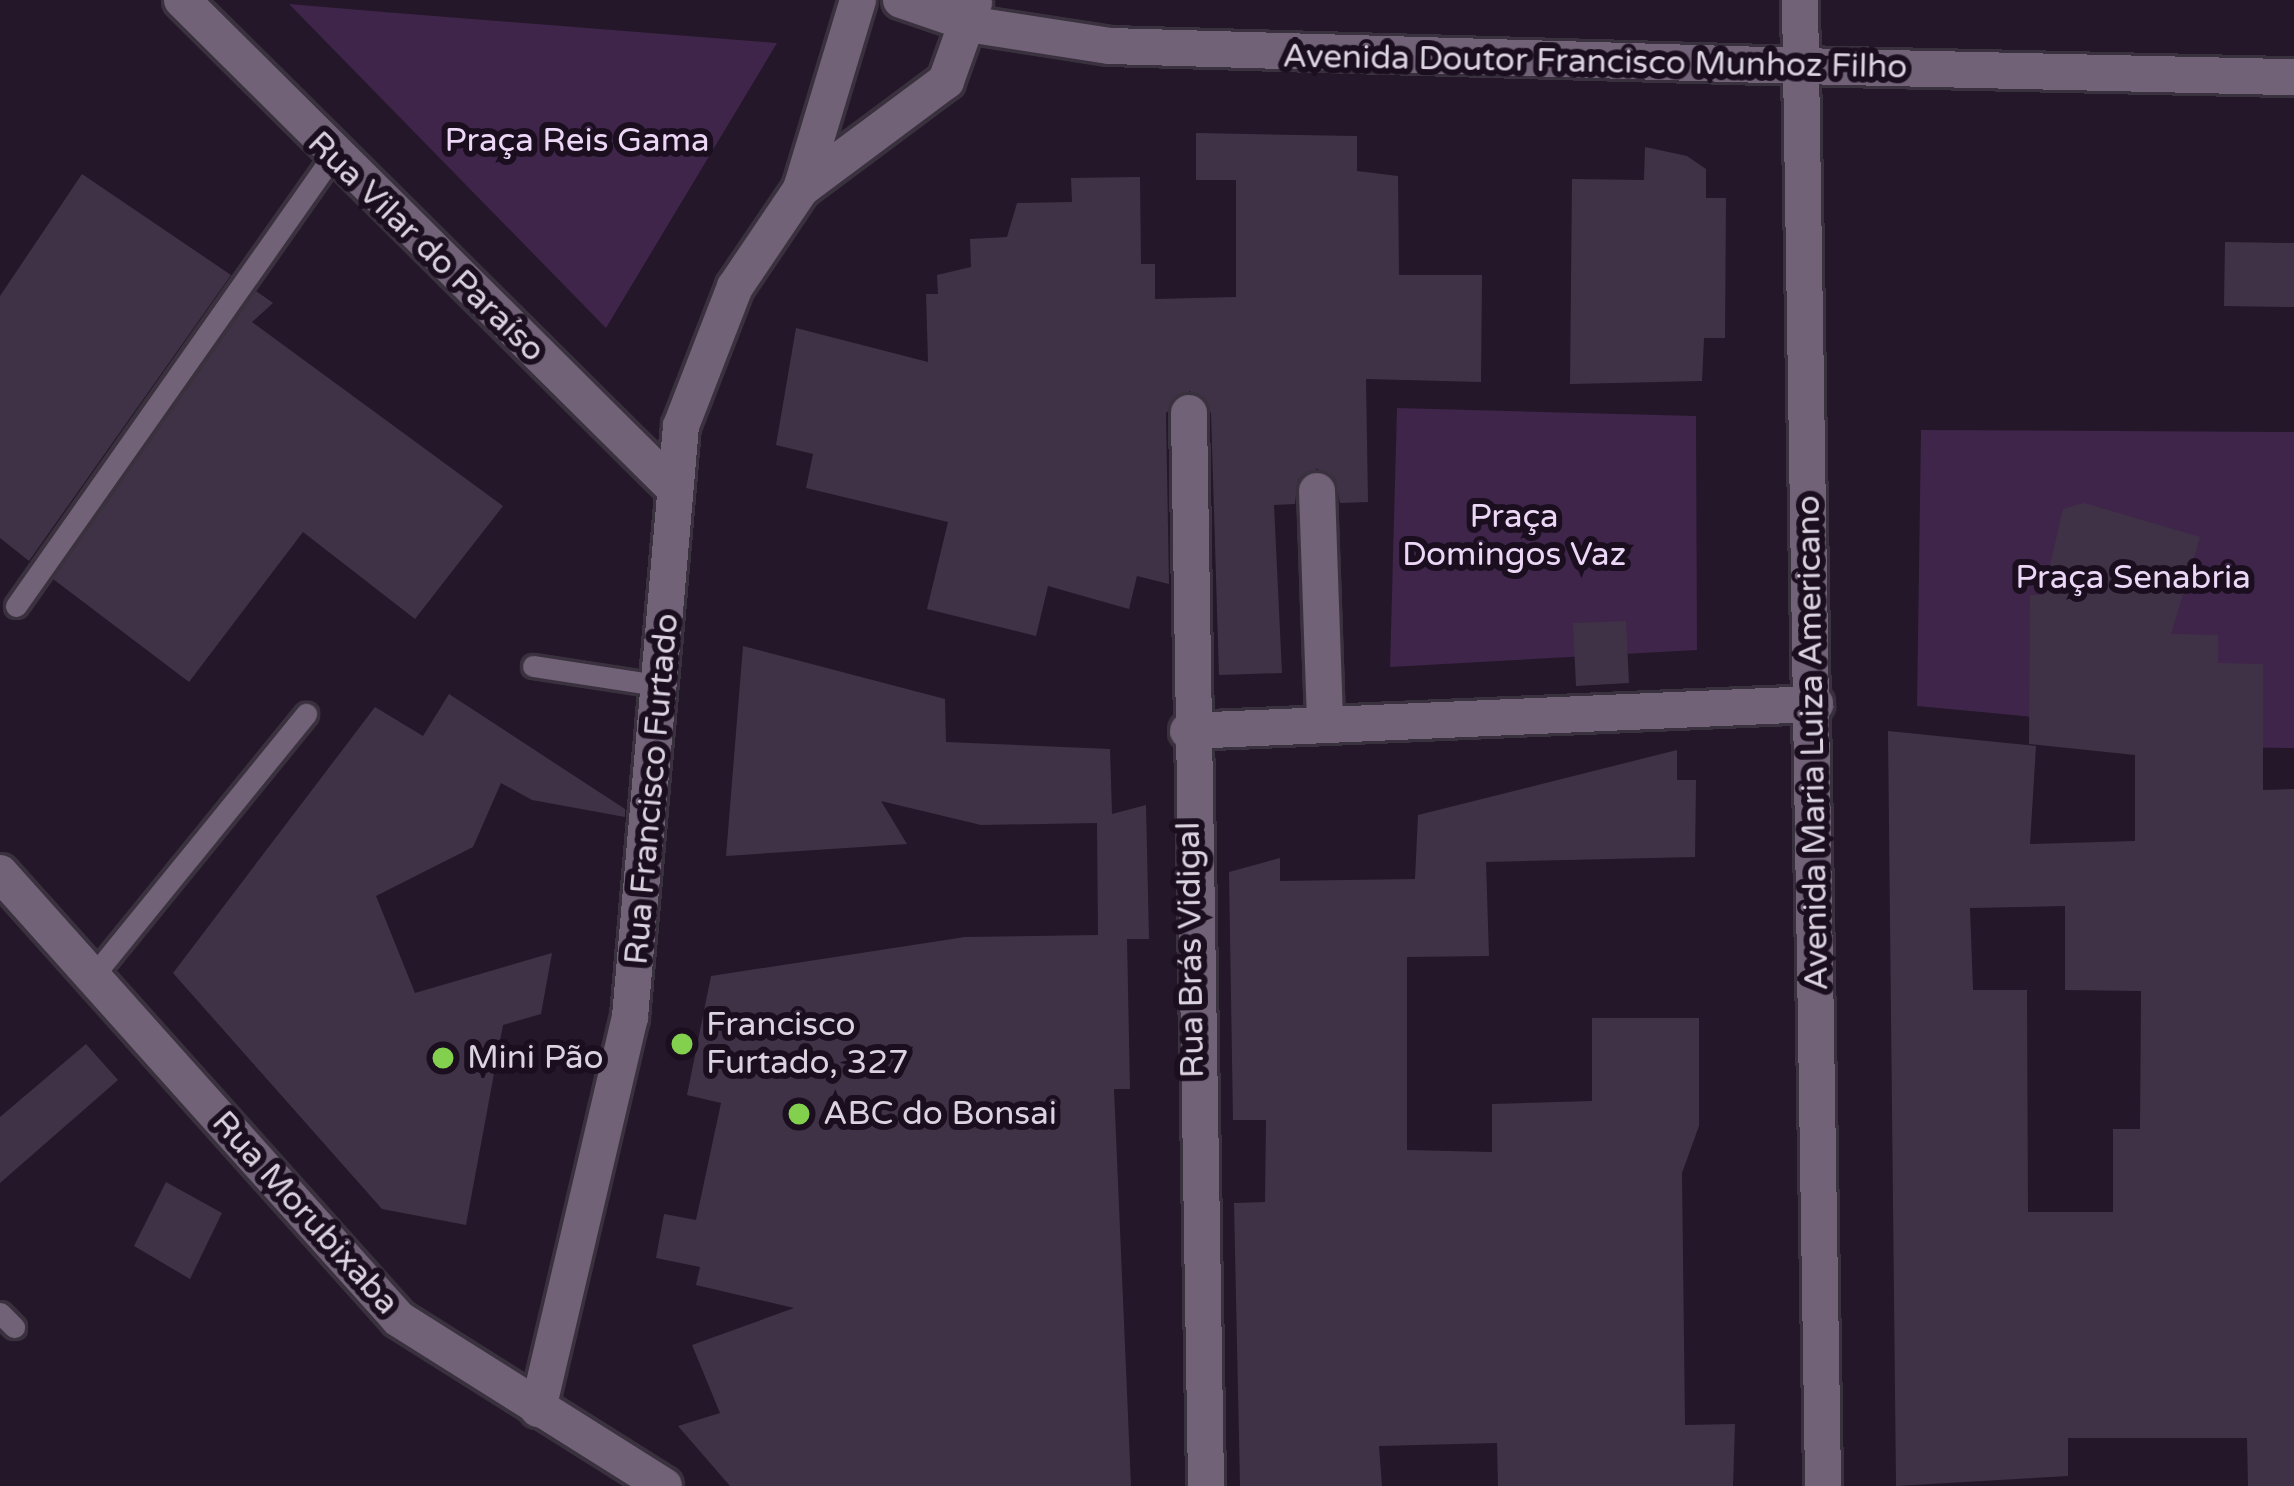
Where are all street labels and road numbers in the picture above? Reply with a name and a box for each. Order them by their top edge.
street label: Avenida Doutor Francisco Munhoz Filho [1282,37,1908,87]
street label: Rua Vilar do Paraíso [299,124,553,370]
street label: Avenida Maria Luiza Americano [1789,495,1837,991]
street label: Rua Francisco Furtado [617,612,687,966]
street label: Rua Brás Vidigal [1169,821,1213,1079]
street label: Rua Morubixaba [203,1103,407,1323]

